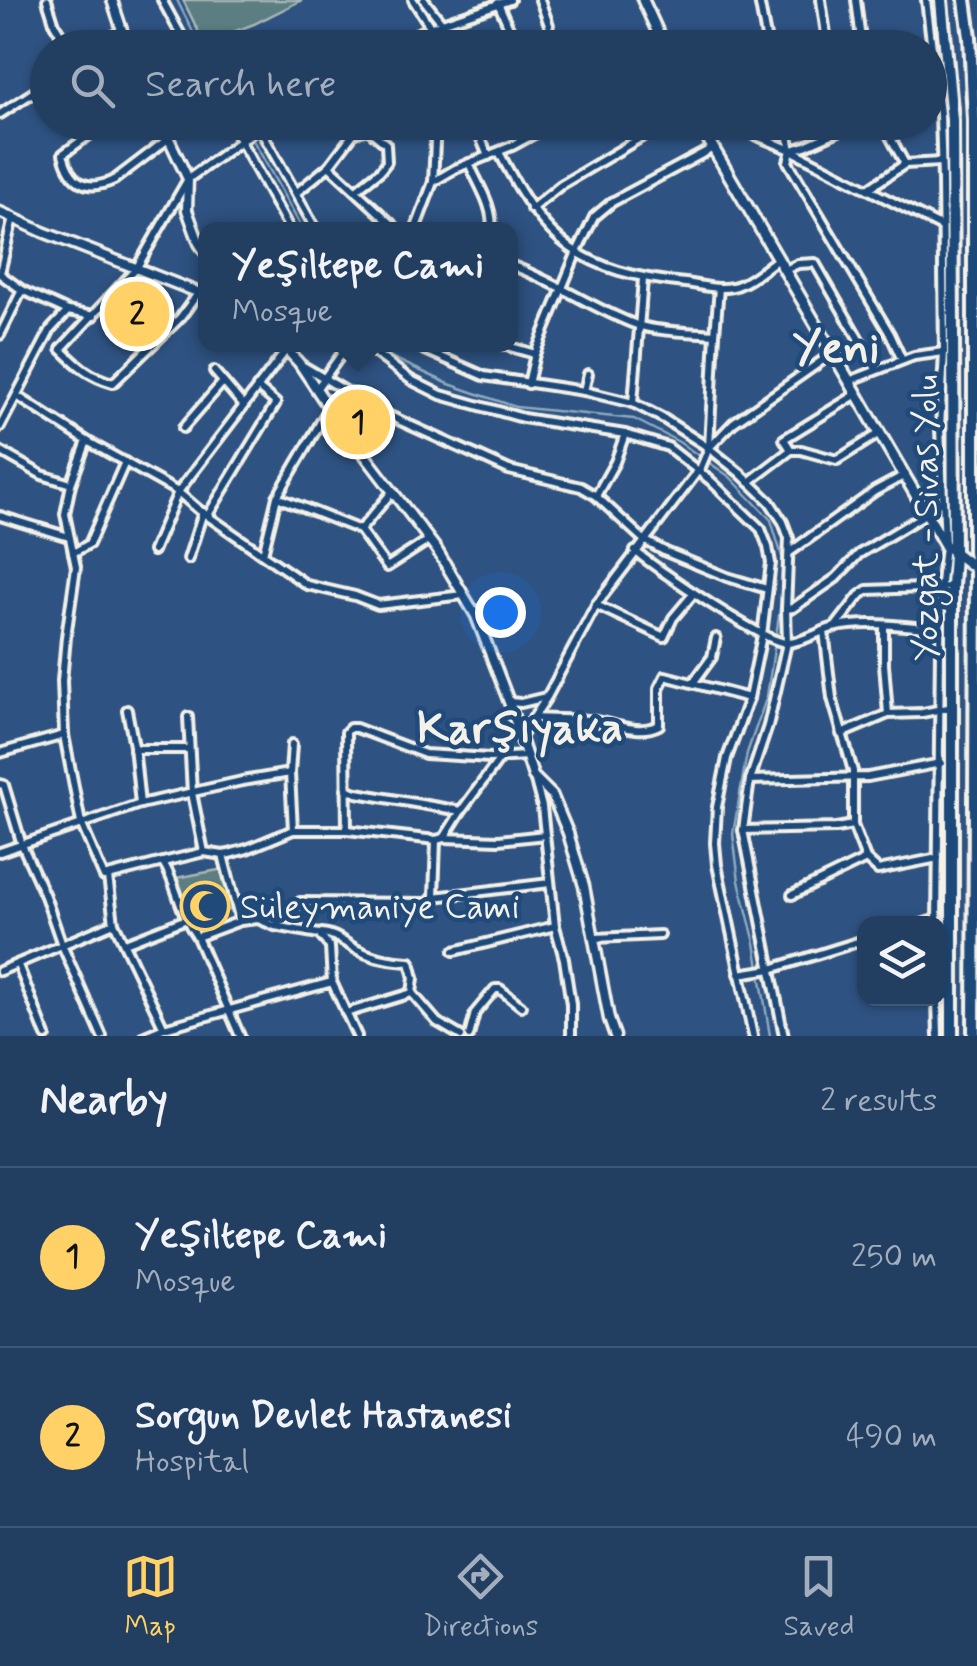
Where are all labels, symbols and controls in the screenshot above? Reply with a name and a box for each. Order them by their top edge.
search box [30,30,947,140]
icon: search [65,58,120,113]
text: Search here [145,61,336,110]
popup [198,222,518,352]
text: Yeşiltepe Cami [232,242,484,291]
pin: 2 [104,276,170,352]
text: Mosque [232,291,332,333]
district label: Yeni [792,320,880,379]
street label: Yozgat - Sivas Yolu [904,375,953,661]
pin: 1 [326,384,390,460]
your location [475,587,526,638]
district label: Karşıyaka [417,700,623,759]
mosque icon: Süleymaniye Cami [179,880,231,932]
place label: Süleymaniye Cami [240,885,520,931]
map controls [857,916,947,1006]
button: layers [857,916,947,1006]
text: Nearby [40,1074,168,1129]
text: 2 results [820,1080,937,1122]
text: Yeşiltepe Cami [135,1212,387,1261]
text: 1 [65,1236,80,1278]
text: 250 m [851,1236,937,1278]
text: Mosque [135,1261,235,1303]
text: Sorgun Devlet Hastanesi [135,1392,511,1441]
text: 2 [65,1416,80,1458]
text: 490 m [846,1416,937,1458]
text: Hospital [135,1441,249,1483]
tab: Map [123,1549,178,1646]
tab: Directions [423,1549,538,1646]
tab: Saved [784,1549,854,1646]

